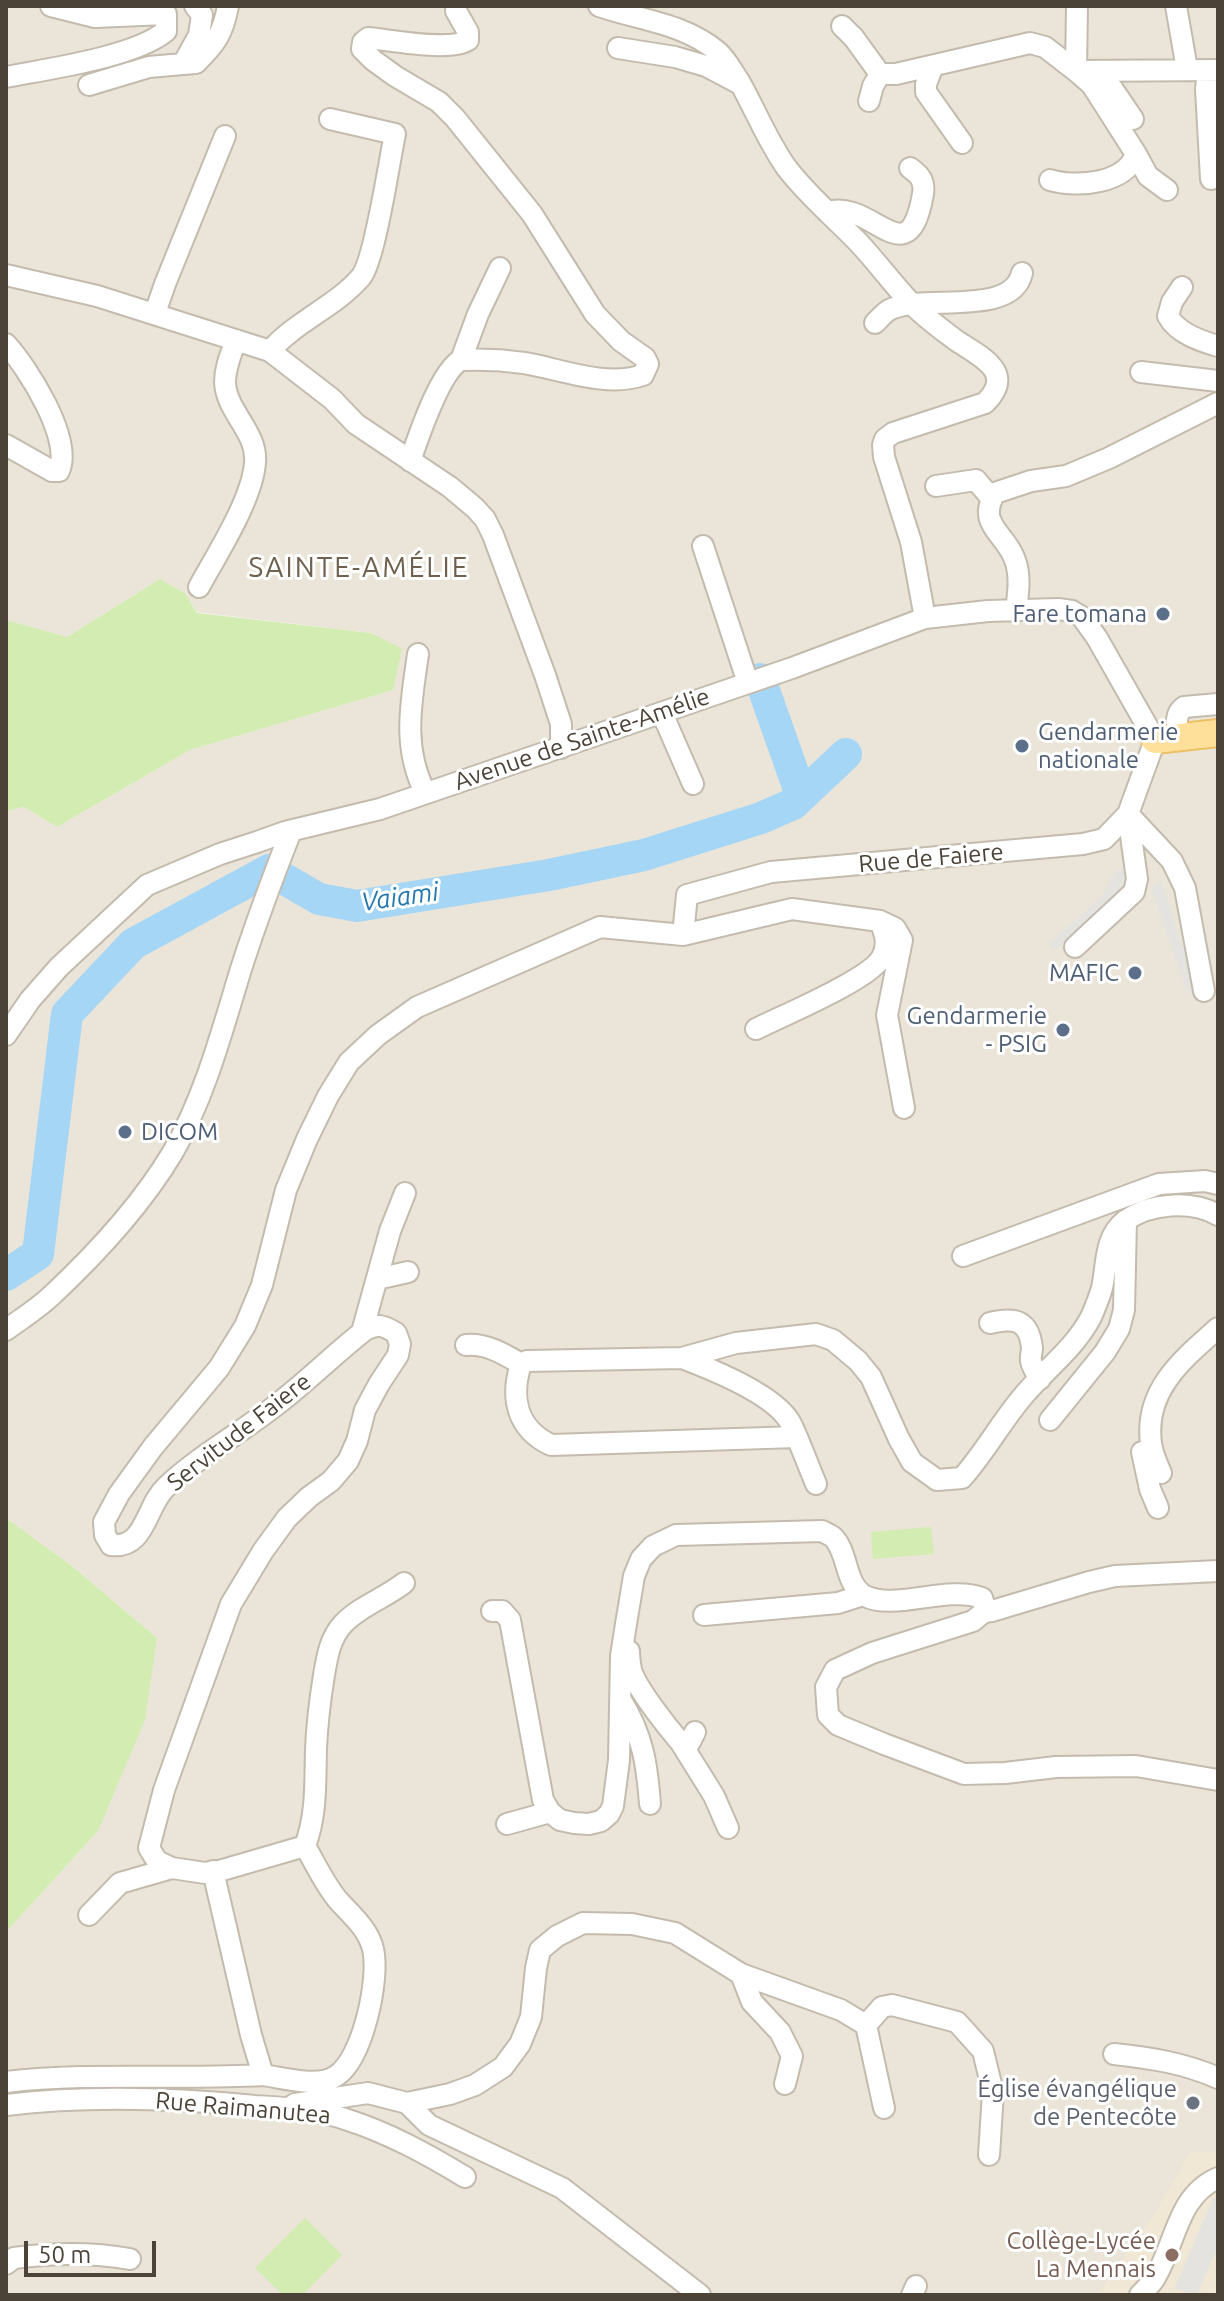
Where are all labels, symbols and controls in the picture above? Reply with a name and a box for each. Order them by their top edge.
district label: SAINTE-AMÉLIE [249,551,469,585]
place label: Fare tomana [1013,600,1147,628]
marker: Fare tomana [1154,605,1172,623]
street label: Avenue de Sainte-Amélie [451,682,713,796]
place label: Gendarmerie nationale [1038,718,1178,774]
marker: Gendarmerie nationale [1013,737,1031,755]
street label: Rue de Faiere [857,837,1005,879]
water label: Vaiami [359,876,441,918]
place label: MAFIC [1049,959,1119,987]
marker: MAFIC [1126,964,1144,982]
place label: Gendarmerie - PSIG [907,1002,1047,1058]
marker: Gendarmerie - PSIG [1054,1021,1072,1039]
place label: DICOM [141,1118,218,1146]
marker: DICOM [116,1123,134,1141]
street label: Servitude Faiere [161,1367,317,1497]
place label: Église évangélique de Pentecôte [978,2075,1177,2131]
street label: Rue Raimanutea [154,2086,332,2130]
marker: Église évangélique de Pentecôte [1184,2094,1202,2112]
scale bar [28,2225,160,2275]
place label: Collège-Lycée La Mennais [1006,2227,1156,2283]
text: 50 m [38,2241,91,2268]
marker: Collège-Lycée La Mennais [1163,2246,1181,2264]

